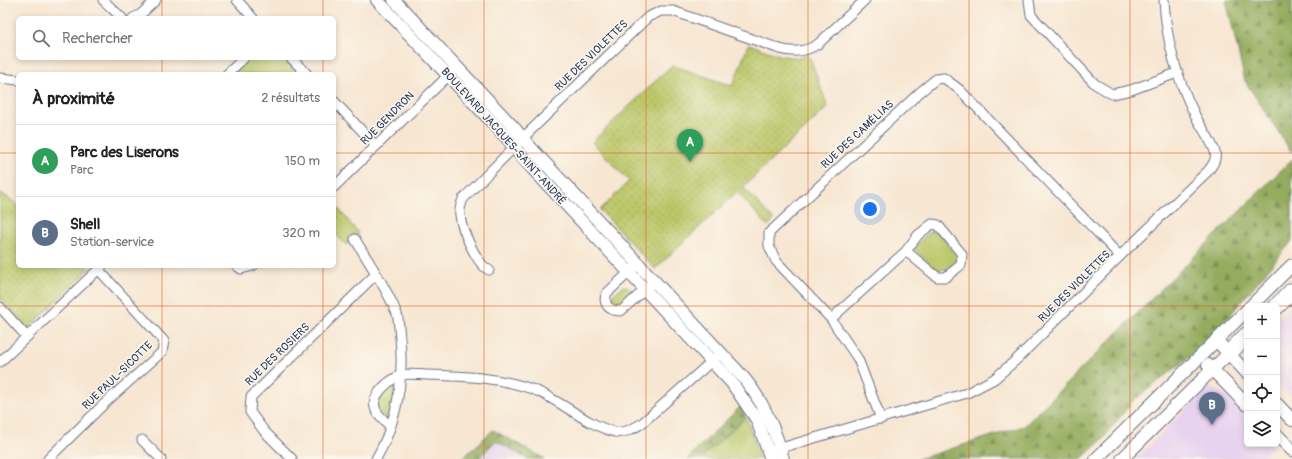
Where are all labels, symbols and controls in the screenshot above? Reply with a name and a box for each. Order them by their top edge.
search box [16,16,336,60]
street label: RUE DES VIOLETTES [552,17,630,93]
icon: search [30,27,52,49]
text: Rechercher [62,29,133,48]
street label: BOULEVARD JACQUES-SAINT-ANDRÉ [439,65,569,208]
text: À proximité [32,88,115,109]
street label: RUE GENDRON [358,89,417,148]
text: 2 résultats [261,90,320,106]
street label: RUE DES CAMÉLIAS [819,98,896,171]
pin: A [677,129,703,162]
text: Parc des Liserons [70,143,179,162]
text: A [41,153,49,169]
text: 150 m [285,153,320,169]
text: Parc [70,162,94,178]
your location [860,199,880,219]
text: Shell [70,215,100,234]
text: B [41,225,49,241]
text: 320 m [282,225,320,241]
text: Station-service [70,234,154,250]
street label: RUE DES VIOLETTES [1036,248,1113,325]
map controls [1244,303,1280,447]
button: + [1244,303,1280,339]
street label: RUE DES ROSIERS [242,320,312,388]
street label: RUE PAUL-SICOTTE [79,338,155,412]
button: − [1244,339,1280,375]
button: locate [1244,375,1280,411]
pin: B [1199,392,1225,425]
button: layers [1244,411,1280,447]

